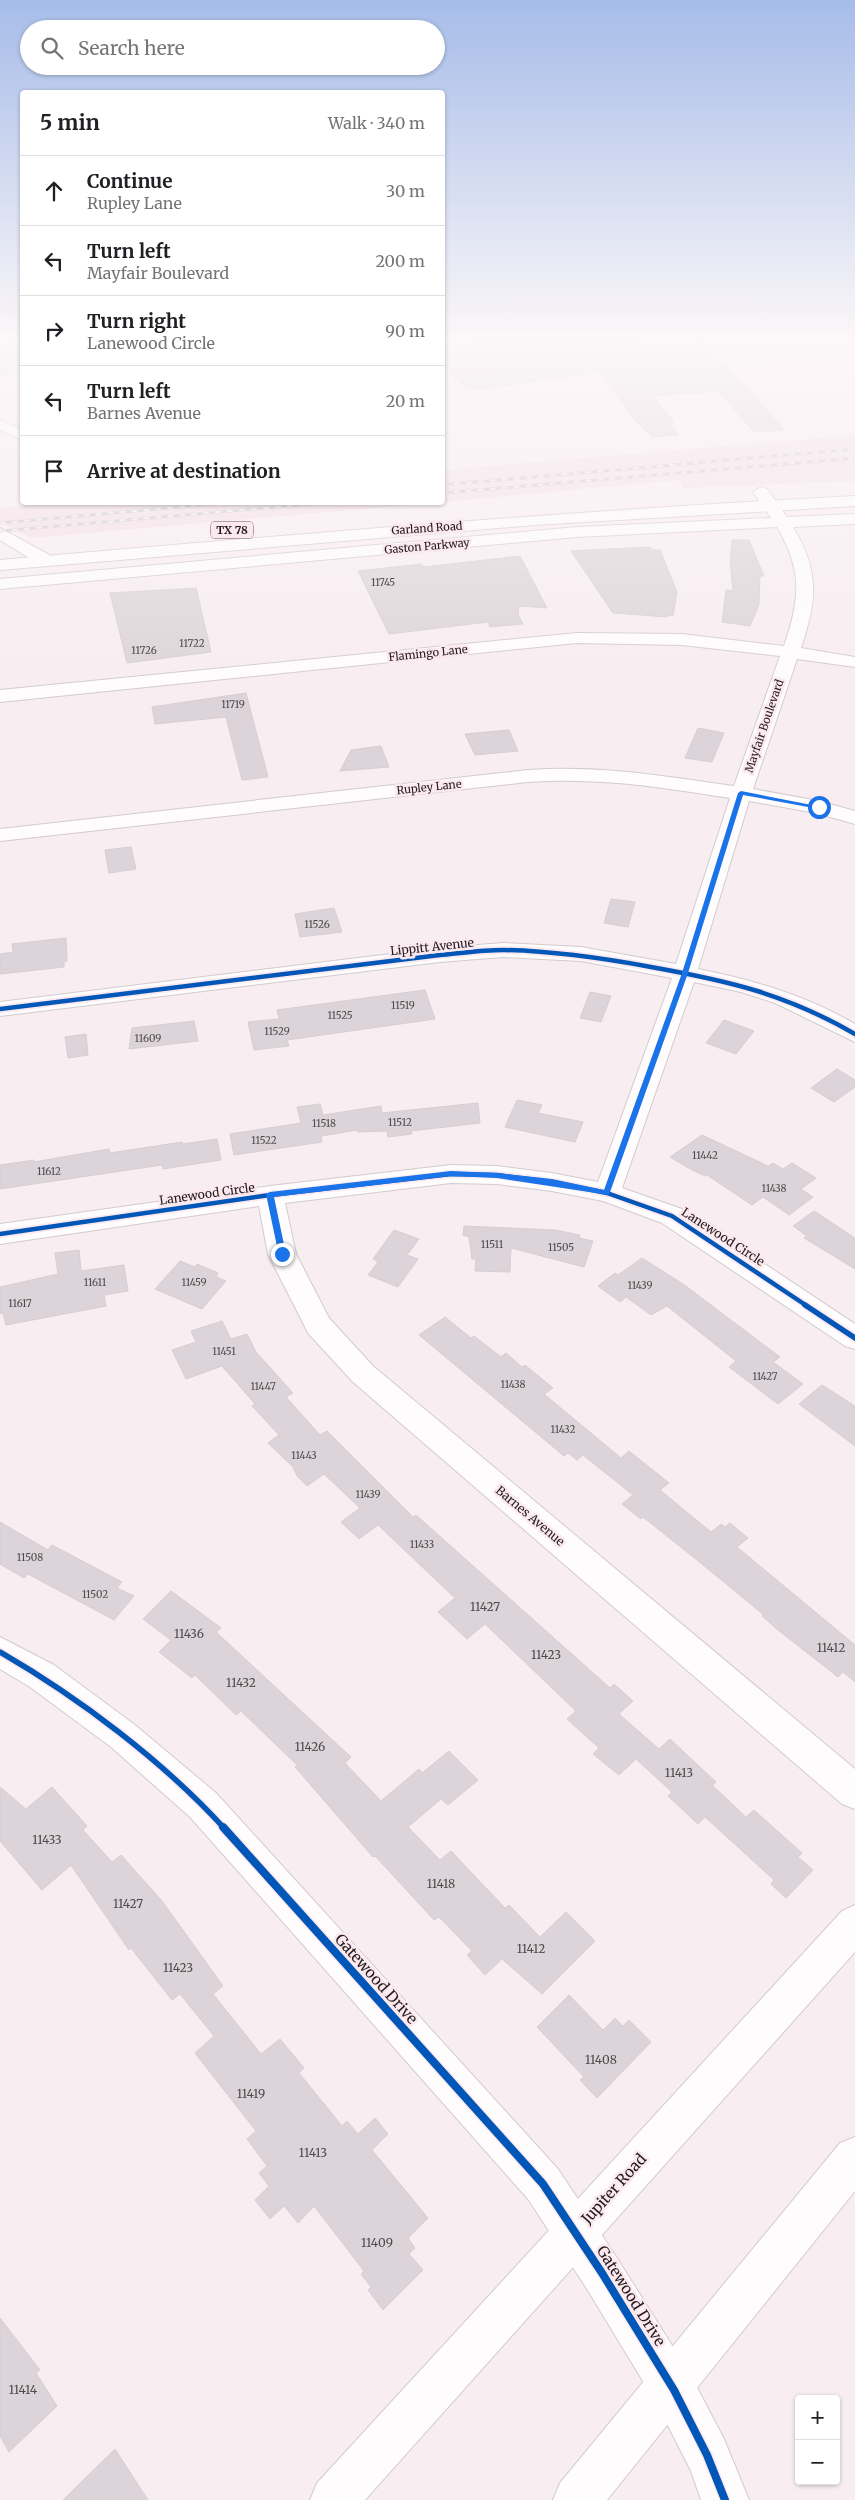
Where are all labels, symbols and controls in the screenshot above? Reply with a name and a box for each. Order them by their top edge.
search box [20,20,445,75]
icon: search [38,34,66,62]
text: Search here [78,36,185,60]
text: 5 min [40,109,100,136]
text: Walk · 340 m [328,113,425,133]
text: Continue [87,169,173,193]
icon: ahead [40,177,68,205]
text: 30 m [386,181,425,201]
text: Rupley Lane [87,193,182,213]
text: Turn left [87,239,171,263]
icon: left [40,247,68,275]
text: 200 m [375,251,425,271]
text: Mayfair Boulevard [87,263,229,283]
text: Turn right [87,309,186,333]
icon: right [40,317,68,345]
text: 90 m [385,321,425,341]
text: Lanewood Circle [87,333,215,353]
text: Turn left [87,379,171,403]
icon: left [40,387,68,415]
text: 20 m [386,391,425,411]
text: Barnes Avenue [87,403,201,423]
icon: arrive [40,457,68,485]
text: Arrive at destination [87,459,281,483]
street label: Garland Road [391,519,463,537]
road number: TX 78 [211,522,253,538]
street label: Gaston Parkway [384,535,471,557]
house number: 11745 [371,576,395,589]
house number: 11722 [179,637,205,650]
street label: Flamingo Lane [388,642,468,664]
house number: 11726 [131,644,157,657]
street label: Mayfair Boulevard [741,677,787,774]
house number: 11719 [221,698,245,711]
street label: Rupley Lane [396,777,462,797]
route start [808,796,831,819]
house number: 11526 [304,918,330,931]
street label: Lippitt Avenue [389,935,474,958]
house number: 11519 [391,999,415,1012]
house number: 11525 [327,1009,353,1022]
house number: 11529 [264,1025,290,1038]
house number: 11609 [135,1032,161,1045]
house number: 11512 [388,1116,412,1129]
house number: 11518 [312,1117,336,1130]
house number: 11522 [251,1134,277,1147]
house number: 11442 [692,1149,718,1162]
house number: 11612 [37,1165,61,1178]
street label: Lanewood Circle [158,1179,255,1208]
house number: 11438 [761,1182,787,1195]
street label: Lanewood Circle [679,1204,768,1269]
house number: 11511 [481,1238,504,1251]
house number: 11505 [548,1241,574,1254]
route end [271,1243,294,1266]
house number: 11611 [84,1276,107,1289]
house number: 11459 [181,1276,207,1289]
house number: 11439 [628,1279,652,1292]
house number: 11617 [8,1297,32,1310]
house number: 11451 [212,1345,236,1358]
house number: 11427 [752,1370,778,1383]
house number: 11438 [500,1378,526,1391]
house number: 11447 [250,1380,276,1393]
house number: 11432 [551,1423,575,1436]
house number: 11443 [291,1449,317,1462]
street label: Barnes Avenue [493,1482,568,1549]
house number: 11439 [356,1488,380,1501]
house number: 11433 [410,1538,435,1551]
house number: 11508 [17,1551,43,1564]
house number: 11502 [82,1588,108,1601]
house number: 11427 [470,1599,500,1614]
house number: 11436 [174,1626,204,1641]
house number: 11412 [817,1640,845,1655]
house number: 11423 [531,1647,561,1662]
house number: 11432 [226,1675,256,1690]
house number: 11426 [295,1739,325,1754]
house number: 11413 [665,1765,693,1780]
house number: 11433 [32,1832,62,1847]
house number: 11418 [427,1876,455,1891]
house number: 11427 [113,1896,143,1911]
street label: Gatewood Drive [331,1930,422,2028]
house number: 11412 [517,1941,545,1956]
house number: 11423 [163,1960,193,1975]
house number: 11408 [585,2052,617,2067]
house number: 11419 [237,2086,265,2101]
house number: 11413 [299,2145,327,2160]
street label: Jupiter Road [576,2150,650,2229]
house number: 11409 [361,2235,393,2250]
street label: Gatewood Drive [593,2242,670,2350]
house number: 11414 [9,2382,38,2397]
map controls [795,2395,840,2485]
button: + [795,2395,840,2440]
button: − [795,2440,840,2485]

